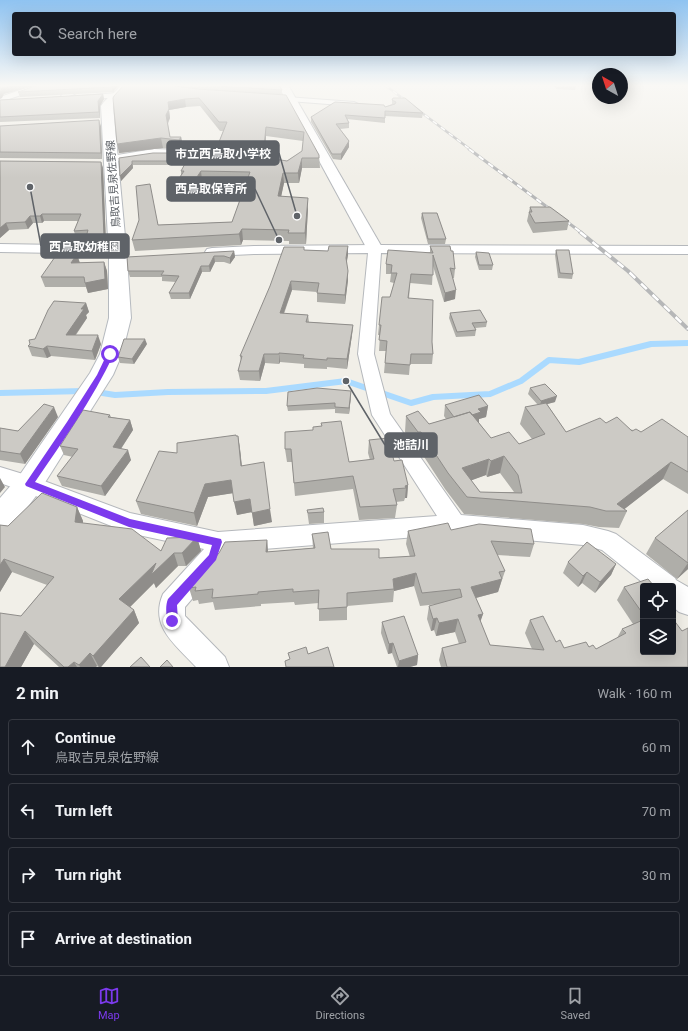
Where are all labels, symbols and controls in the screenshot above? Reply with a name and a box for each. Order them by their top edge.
search box [12,12,676,56]
icon: search [26,23,48,45]
text: Search here [58,25,137,43]
north arrow [592,68,628,104]
street label: 鳥取吉見泉佐野線 [104,140,123,228]
callout: 市立西鳥取小学校 [167,141,279,165]
text: 市立西鳥取小学校 [175,147,271,161]
callout: 西鳥取保育所 [167,177,255,201]
text: 西鳥取保育所 [175,182,247,196]
callout: 西鳥取幼稚園 [41,234,129,258]
text: 西鳥取幼稚園 [49,240,121,254]
route start [101,345,119,363]
callout: 池詰川 [385,433,437,457]
text: 池詰川 [393,438,429,452]
map controls [640,583,676,655]
button: locate [640,583,676,619]
route end [163,612,181,630]
button: layers [640,619,676,655]
text: 2 min [16,683,59,703]
text: Walk · 160 m [597,686,672,701]
text: Continue [55,729,116,747]
icon: ahead [17,736,39,758]
text: 60 m [642,740,671,755]
text: 鳥取吉見泉佐野線 [55,750,159,765]
icon: left [17,800,39,822]
text: Turn left [55,802,112,820]
text: 70 m [642,804,671,819]
icon: right [17,864,39,886]
text: Turn right [55,866,121,884]
text: 30 m [642,868,671,883]
icon: arrive [17,928,39,950]
text: Arrive at destination [55,930,192,948]
tab: Map [98,985,120,1022]
tab: Directions [315,985,365,1022]
tab: Saved [560,985,590,1022]

